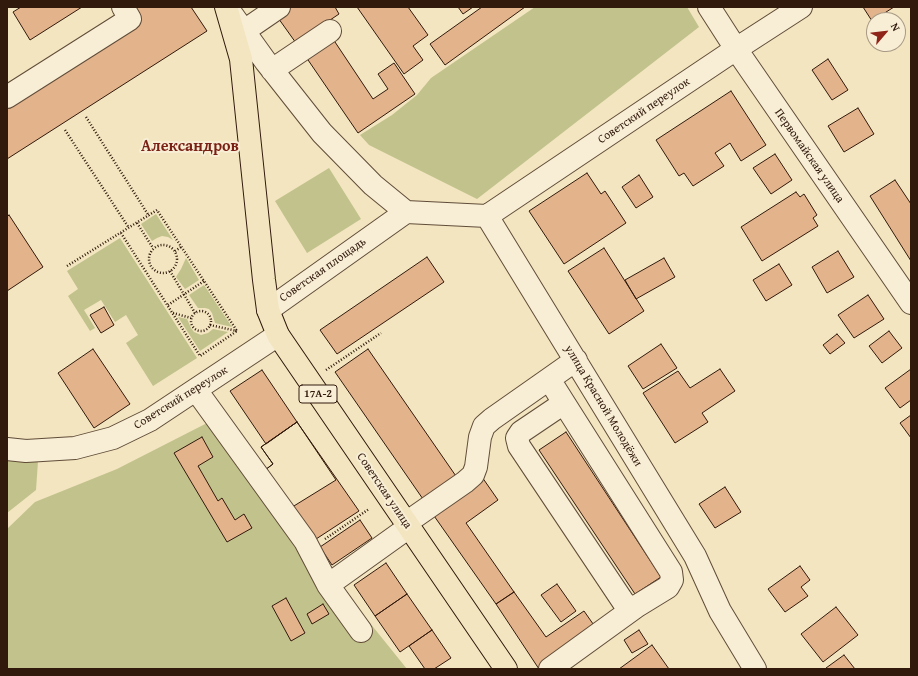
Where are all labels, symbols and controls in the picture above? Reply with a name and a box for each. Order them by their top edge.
north arrow [866,12,906,52]
text: N [887,20,904,34]
street label: Советский переулок [595,75,693,147]
street label: Первомайская улица [771,106,847,206]
district label: Александров [141,137,239,157]
street label: Советская площадь [277,235,369,305]
street label: улица Красной Молодёжи [561,343,645,469]
street label: Советский переулок [131,363,231,433]
road number: 17А-2 [299,385,337,403]
street label: Советская улица [353,450,415,532]

